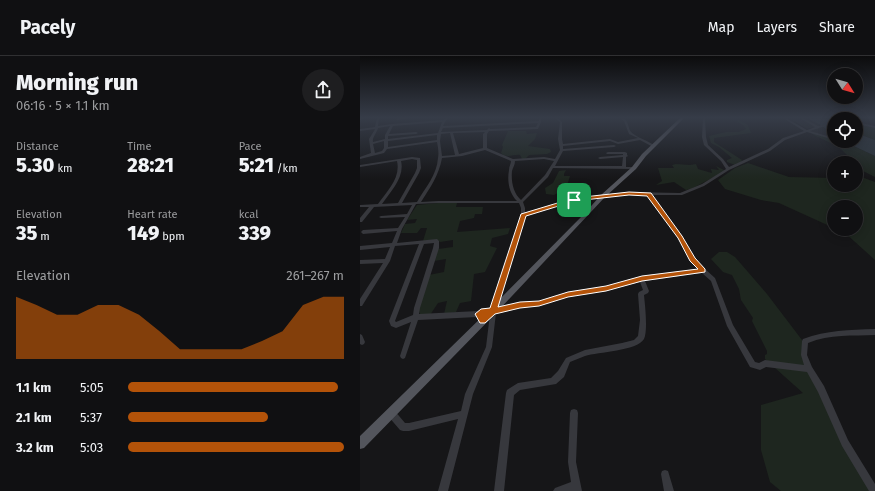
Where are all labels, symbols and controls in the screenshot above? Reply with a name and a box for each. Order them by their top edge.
text: Pacely [20,16,75,39]
text: Map [708,19,734,36]
text: Layers [756,19,797,36]
text: Share [819,19,855,36]
north arrow [827,68,863,104]
map controls [827,68,863,236]
text: Morning run [16,69,138,96]
button: share [302,69,344,111]
text: 06:16 · 5 × 1.1 km [16,98,110,113]
button: locate [827,112,863,148]
text: Distance [16,140,59,153]
text: Time [127,140,152,153]
text: Pace [239,140,261,153]
text: 5.30 [16,153,54,177]
text: 28:21 [127,153,174,177]
text: 5:21 [239,153,274,177]
button: + [827,156,863,192]
text: km [54,162,72,175]
text: /km [274,162,298,175]
pin [557,183,591,217]
icon: arrive [563,189,585,211]
button: − [827,200,863,236]
text: Elevation [16,208,62,221]
text: Heart rate [127,208,177,221]
text: kcal [239,208,258,221]
text: 35 [16,221,37,245]
text: 149 [127,221,159,245]
text: 339 [239,221,271,245]
text: m [37,230,50,243]
text: bpm [159,230,185,243]
text: Elevation [16,268,70,283]
text: 261–267 m [286,268,344,283]
text: 1.1 km [16,380,51,395]
text: 5:05 [80,380,103,395]
text: 2.1 km [16,410,52,425]
text: 5:37 [80,410,102,425]
text: 3.2 km [16,440,54,455]
text: 5:03 [80,440,103,455]

